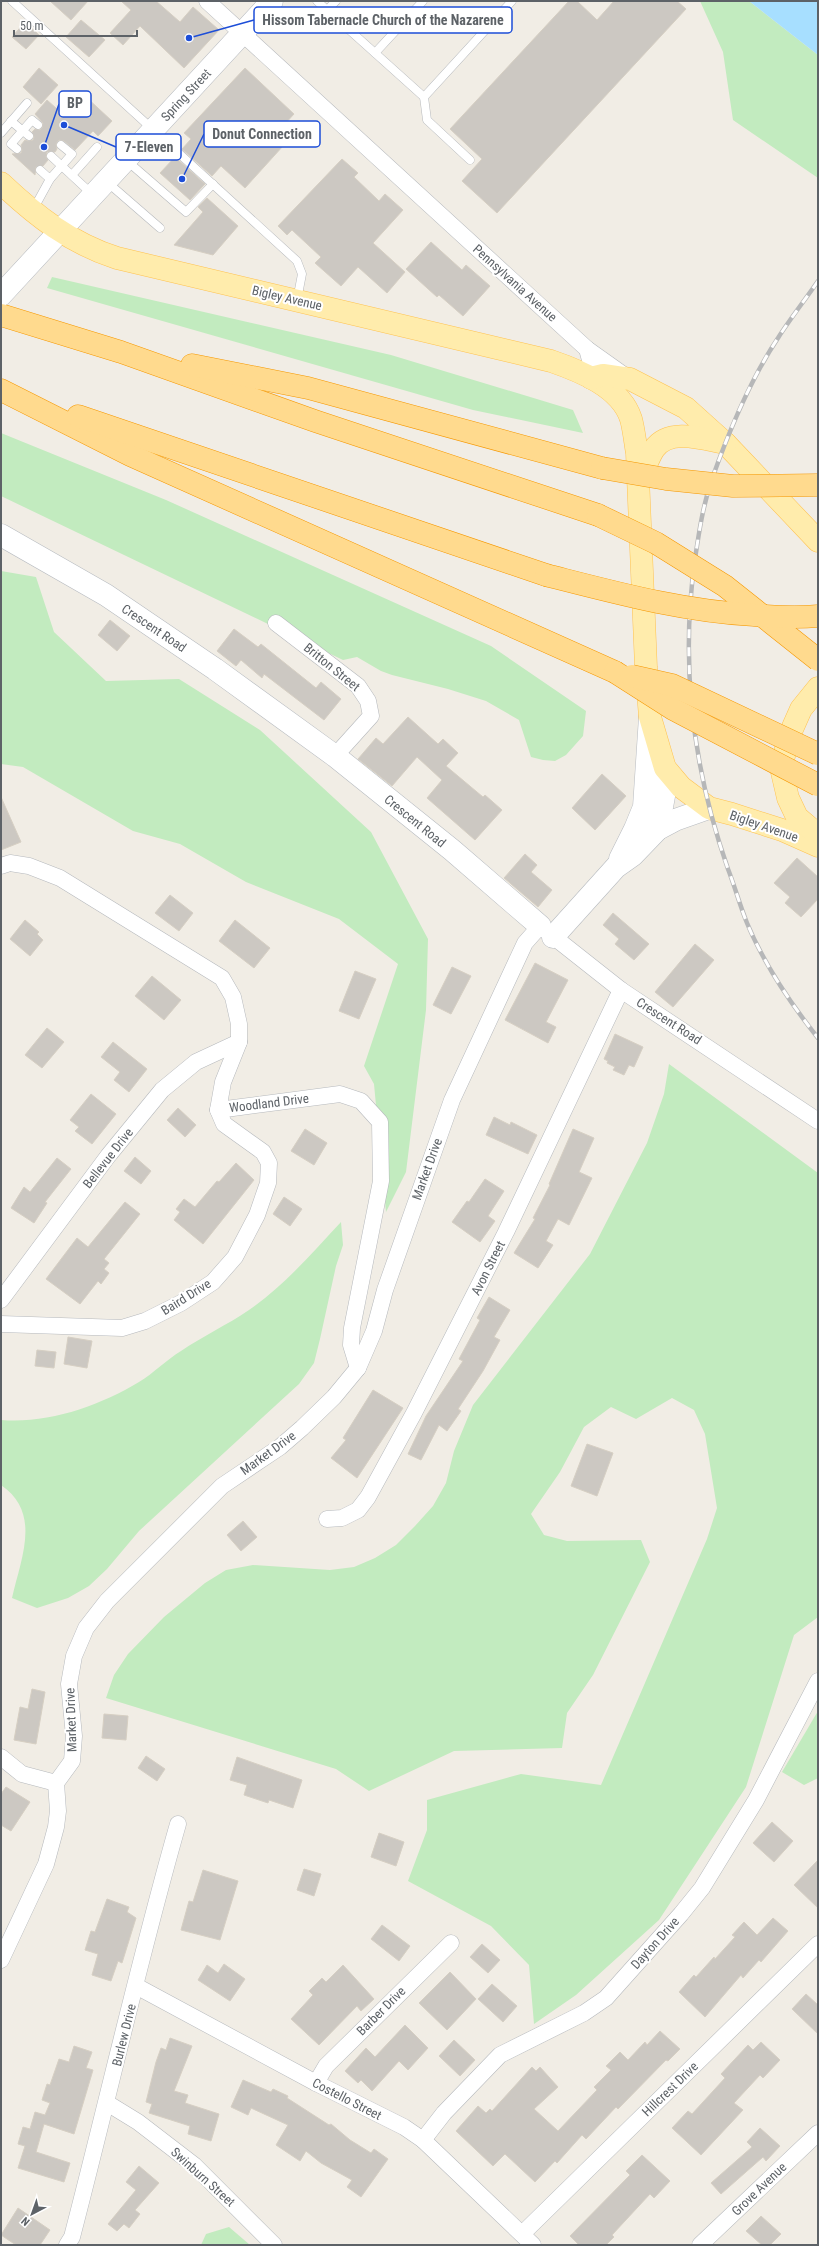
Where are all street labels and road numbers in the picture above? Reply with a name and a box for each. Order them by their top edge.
street label: Spring Street [158,66,214,124]
street label: Pennsylvania Avenue [470,241,560,325]
street label: Bigley Avenue [251,283,323,313]
street label: Crescent Road [119,601,189,655]
street label: Britton Street [301,640,363,694]
street label: Crescent Road [381,792,449,850]
street label: Bigley Avenue [728,807,800,845]
street label: Crescent Road [634,994,704,1048]
street label: Woodland Drive [228,1091,310,1115]
street label: Bellevue Drive [80,1125,136,1191]
street label: Market Drive [409,1136,445,1202]
street label: Avon Street [468,1238,508,1298]
street label: Baird Drive [158,1276,214,1318]
street label: Market Drive [237,1428,299,1478]
street label: Market Drive [62,1687,80,1753]
street label: Dayton Drive [628,1914,682,1972]
street label: Barber Drive [354,1984,408,2038]
street label: Burlew Drive [109,2002,139,2068]
street label: Hillcrest Drive [639,2059,701,2119]
street label: Costello Street [310,2075,384,2123]
street label: Swinburn Street [168,2144,238,2210]
street label: Grove Avenue [729,2159,789,2219]

